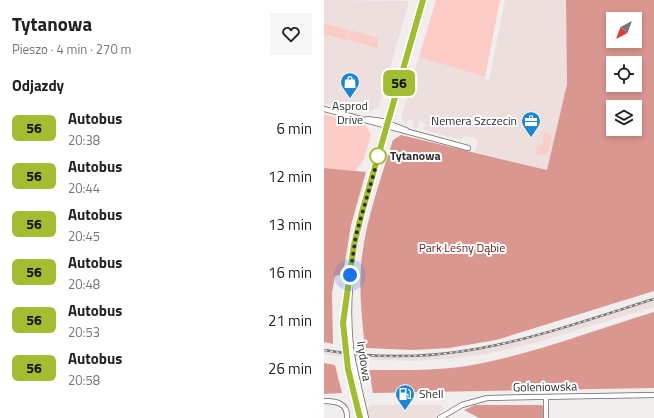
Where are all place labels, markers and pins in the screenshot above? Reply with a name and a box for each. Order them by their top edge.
shop icon: Asprod Drive [339,71,361,99]
place label: Asprod Drive [332,96,368,129]
office icon: Nemera Szczecin [520,110,542,138]
place label: Nemera Szczecin [431,111,517,130]
place label: Tytanowa [390,146,441,165]
marker: Tytanowa [369,147,387,165]
fuel station icon: Shell [394,383,416,411]
place label: Shell [419,384,444,403]

